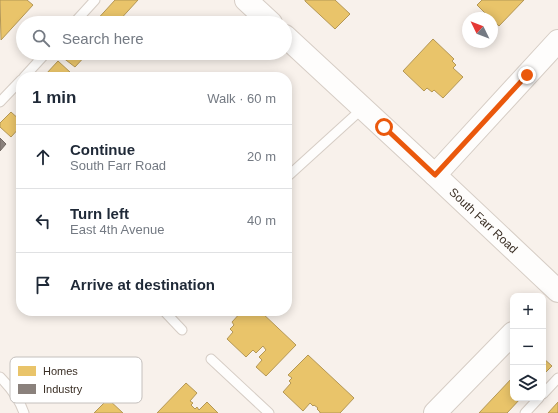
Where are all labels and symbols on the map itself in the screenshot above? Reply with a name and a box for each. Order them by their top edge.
north arrow [462,12,498,48]
route end [518,66,536,84]
route start [375,118,393,136]
street label: South Farr Road [446,185,521,256]
legend [10,357,142,403]
text: Homes [43,365,78,377]
text: Industry [43,383,83,395]

